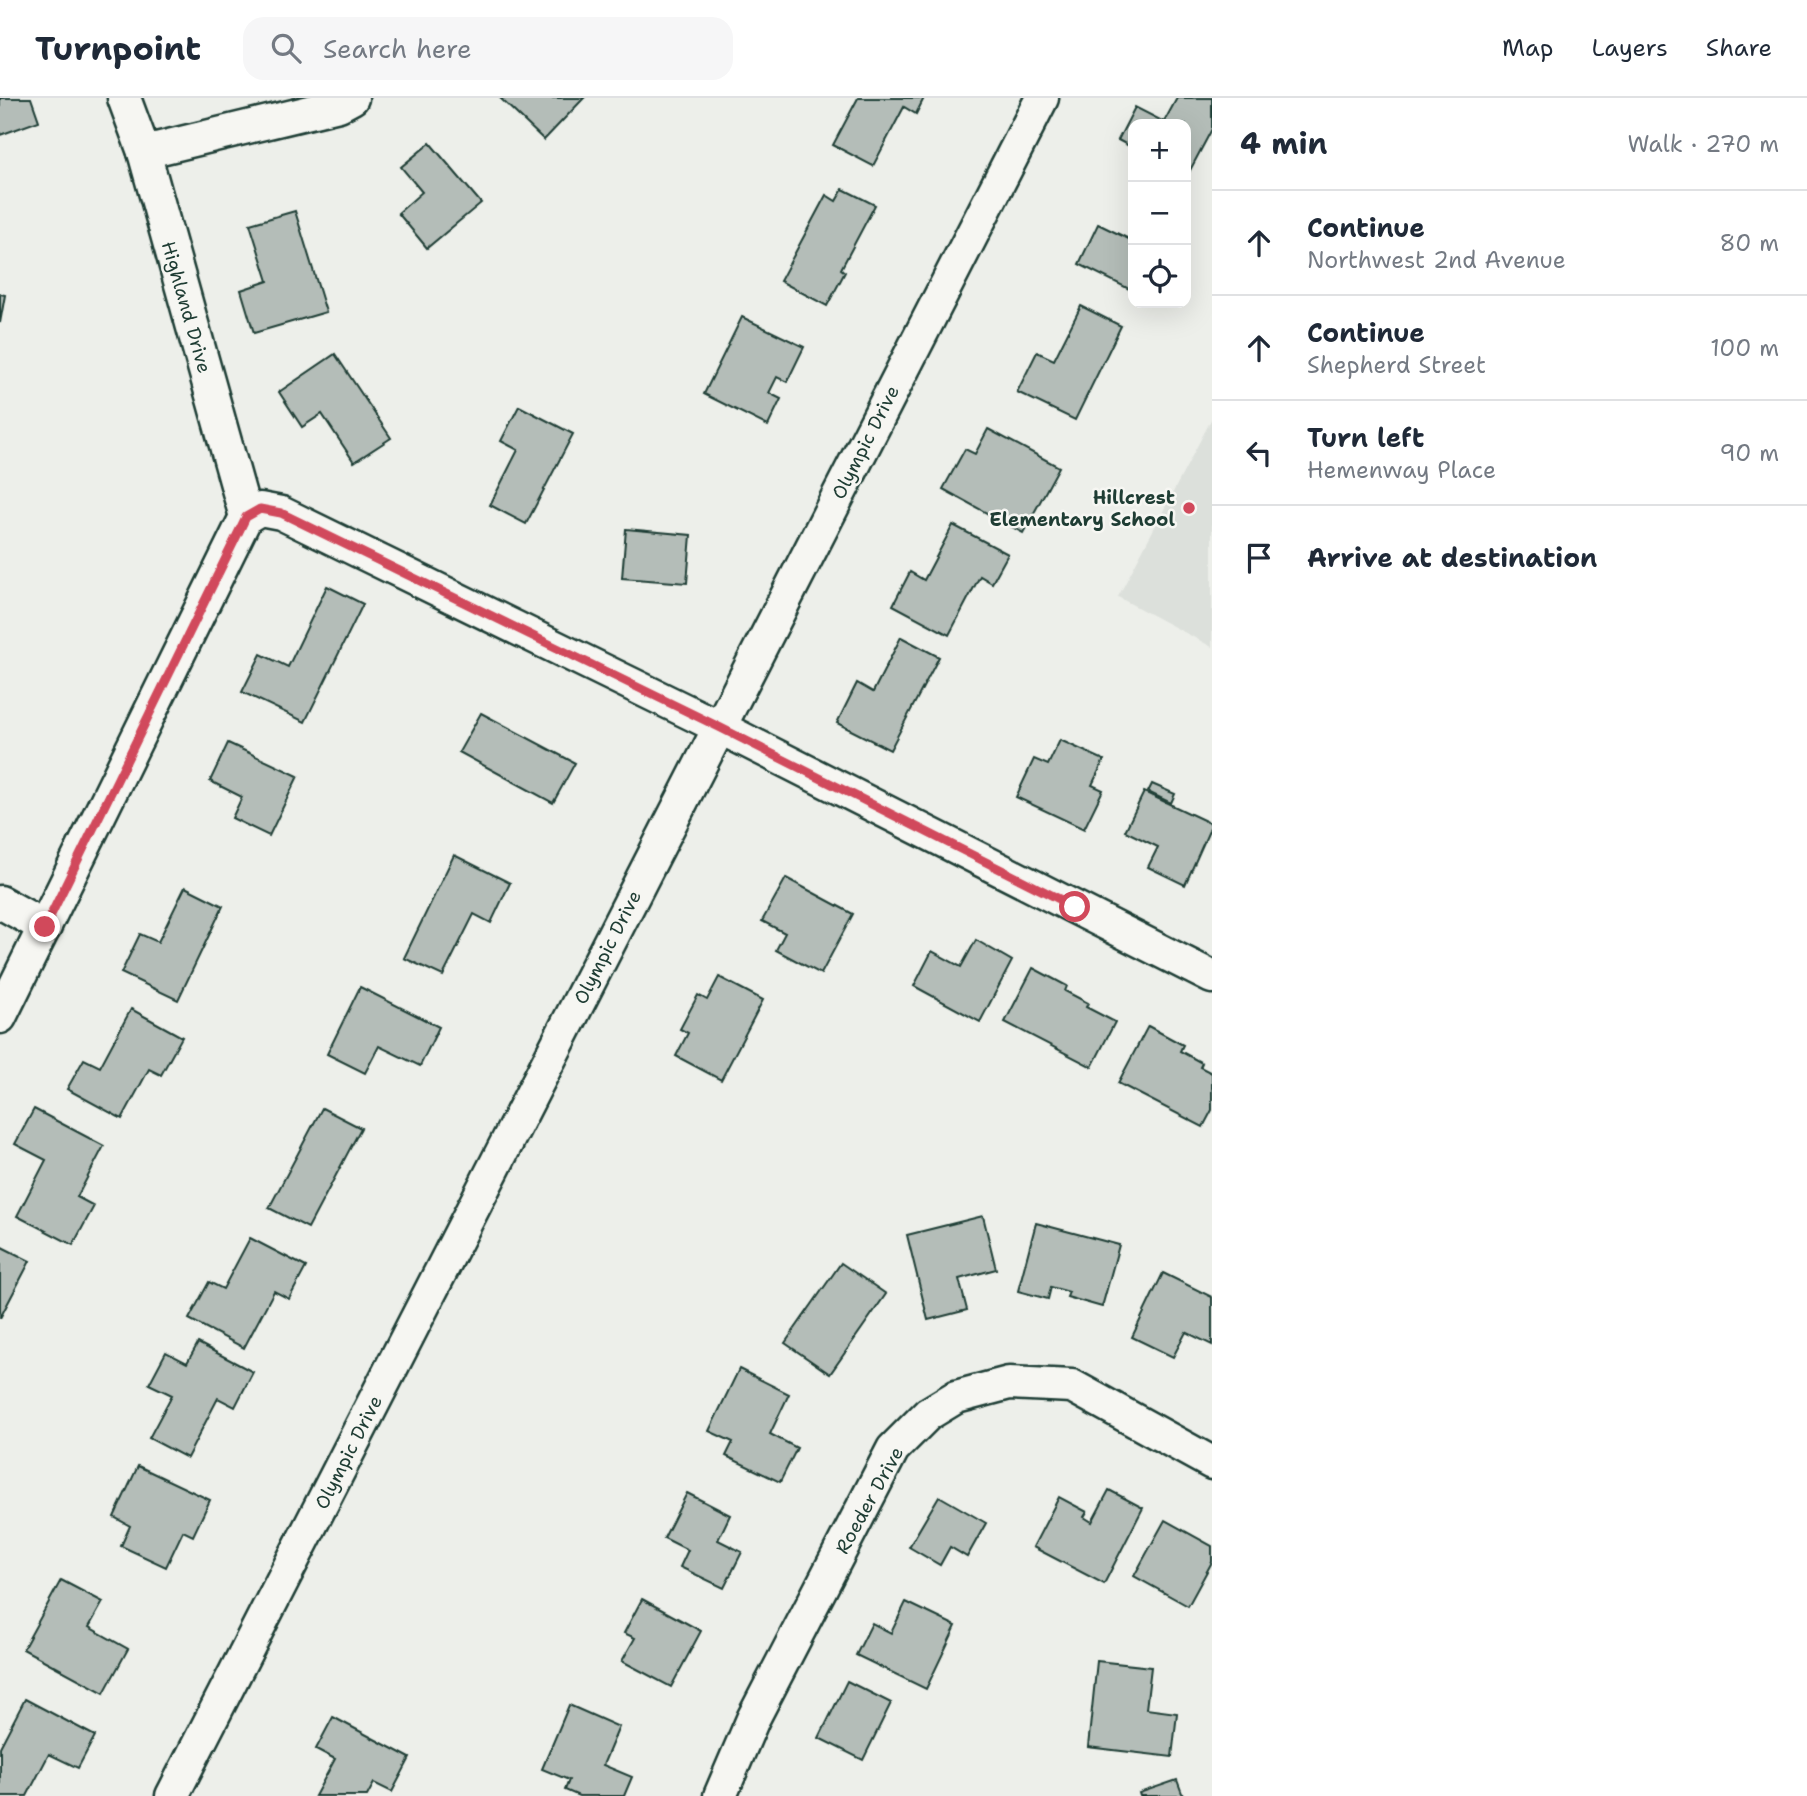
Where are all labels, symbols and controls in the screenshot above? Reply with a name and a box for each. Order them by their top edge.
search box [243,17,733,80]
text: Turnpoint [35,26,201,71]
icon: search [267,29,305,67]
text: Search here [323,31,472,66]
text: Map [1502,32,1553,64]
text: Layers [1591,32,1668,64]
text: Share [1706,32,1772,64]
map controls [1128,119,1191,308]
button: + [1128,119,1191,182]
text: 4 min [1240,123,1327,164]
text: Walk · 270 m [1627,129,1779,159]
button: − [1128,182,1191,245]
text: Continue [1307,210,1425,245]
icon: ahead [1240,224,1278,262]
text: 80 m [1720,228,1779,258]
street label: Highland Drive [156,238,217,376]
button: locate [1128,245,1191,308]
text: Northwest 2nd Avenue [1307,245,1566,275]
text: Continue [1307,315,1425,350]
icon: ahead [1240,329,1278,367]
text: 100 m [1710,333,1779,363]
text: Shepherd Street [1307,350,1486,380]
street label: Olympic Drive [826,381,905,503]
text: Turn left [1307,420,1424,455]
icon: left [1240,434,1278,472]
text: 90 m [1719,438,1779,468]
text: Hemenway Place [1307,455,1496,485]
place label: Hillcrest Elementary School [989,485,1175,532]
marker: Hillcrest Elementary School [1181,500,1197,516]
icon: arrive [1240,539,1278,577]
text: Arrive at destination [1307,540,1597,575]
street label: Olympic Drive [568,886,647,1008]
route start [1059,891,1090,922]
route end [29,911,60,942]
street label: Olympic Drive [309,1391,388,1513]
street label: Roeder Drive [830,1442,909,1558]

